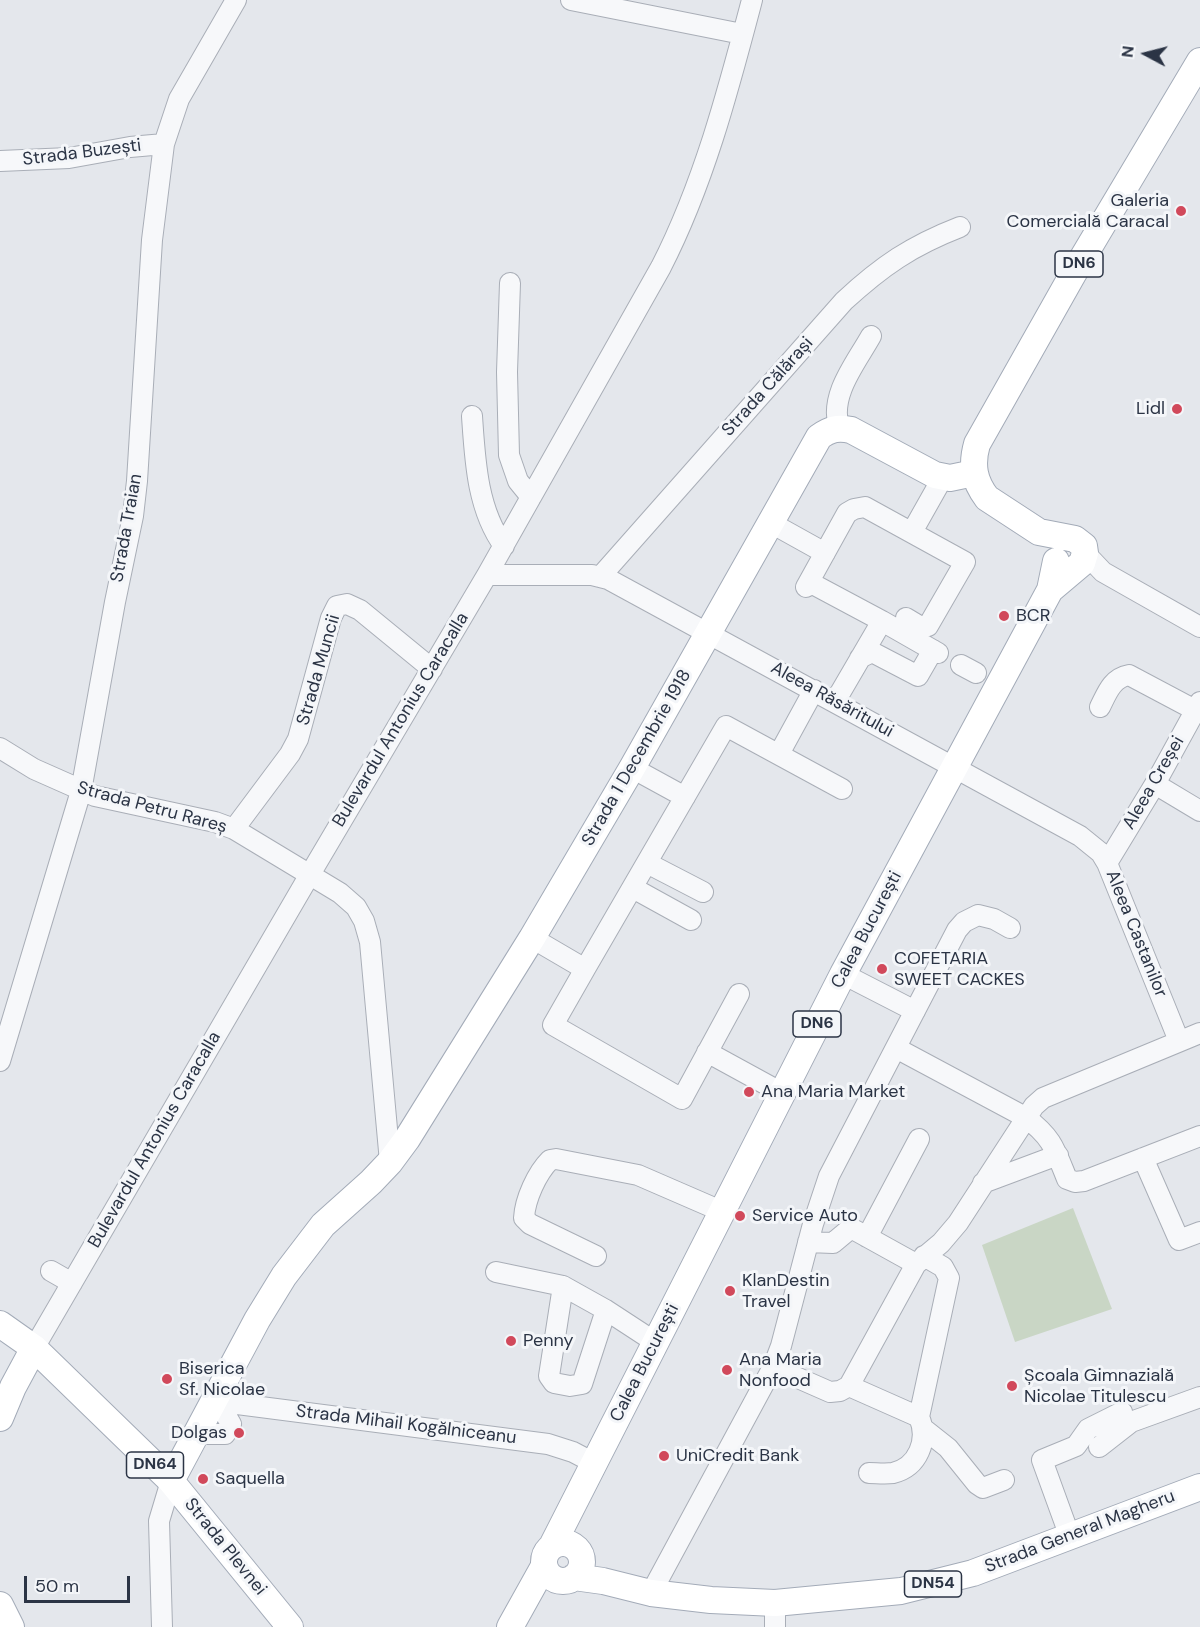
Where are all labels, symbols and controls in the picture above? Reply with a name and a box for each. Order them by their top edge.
north arrow [1116,24,1176,84]
text: N [1117,45,1139,59]
street label: Strada Buzești [21,135,143,171]
place label: Galeria Comercială Caracal [1007,190,1169,232]
marker: Galeria Comercială Caracal [1174,204,1188,218]
road number: DN6 [1055,251,1103,277]
street label: Strada Călărași [718,333,818,441]
place label: Lidl [1136,398,1165,420]
marker: Lidl [1170,402,1184,416]
street label: Strada Traian [107,472,147,584]
place label: BCR [1016,605,1050,627]
street label: Bulevardul Antonius Caracalla [328,609,474,831]
marker: BCR [997,609,1011,623]
street label: Strada Muncii [293,612,345,728]
street label: Aleea Răsăritului [767,657,897,743]
street label: Strada 1 Decembrie 1918 [578,666,696,850]
street label: Aleea Creșei [1119,733,1189,833]
street label: Strada Petru Rareș [75,778,229,838]
street label: Aleea Castanilor [1101,867,1171,1001]
street label: Calea București [827,868,907,992]
place label: COFETARIA SWEET CACKES [894,948,1025,990]
marker: COFETARIA SWEET CACKES [875,962,889,976]
road number: DN6 [793,1011,841,1037]
street label: Bulevardul Antonius Caracalla [84,1028,226,1252]
place label: Ana Maria Market [761,1081,905,1103]
marker: Ana Maria Market [742,1085,756,1099]
place label: Service Auto [752,1205,858,1227]
marker: Service Auto [733,1209,747,1223]
place label: KlanDestin Travel [742,1270,830,1312]
marker: KlanDestin Travel [723,1284,737,1298]
street label: Calea București [606,1300,684,1426]
place label: Penny [523,1330,574,1352]
marker: Penny [504,1334,518,1348]
place label: Ana Maria Nonfood [739,1349,822,1392]
place label: Biserica Sf. Nicolae [179,1358,265,1400]
marker: Ana Maria Nonfood [720,1363,734,1377]
place label: Școala Gimnazială Nicolae Titulescu [1024,1365,1174,1408]
marker: Biserica Sf. Nicolae [160,1372,174,1386]
marker: Școala Gimnazială Nicolae Titulescu [1005,1379,1019,1393]
street label: Strada Mihail Kogălniceanu [294,1401,518,1449]
place label: Dolgas [171,1422,227,1444]
marker: Dolgas [232,1426,246,1440]
place label: UniCredit Bank [676,1445,799,1467]
marker: UniCredit Bank [657,1449,671,1463]
road number: DN64 [126,1452,184,1478]
place label: Saquella [215,1468,285,1490]
marker: Saquella [196,1472,210,1486]
street label: Strada General Magheru [982,1486,1178,1578]
street label: Strada Plevnei [179,1494,271,1600]
scale bar [27,1564,134,1602]
road number: DN54 [904,1571,962,1597]
text: 50 m [35,1574,79,1598]

